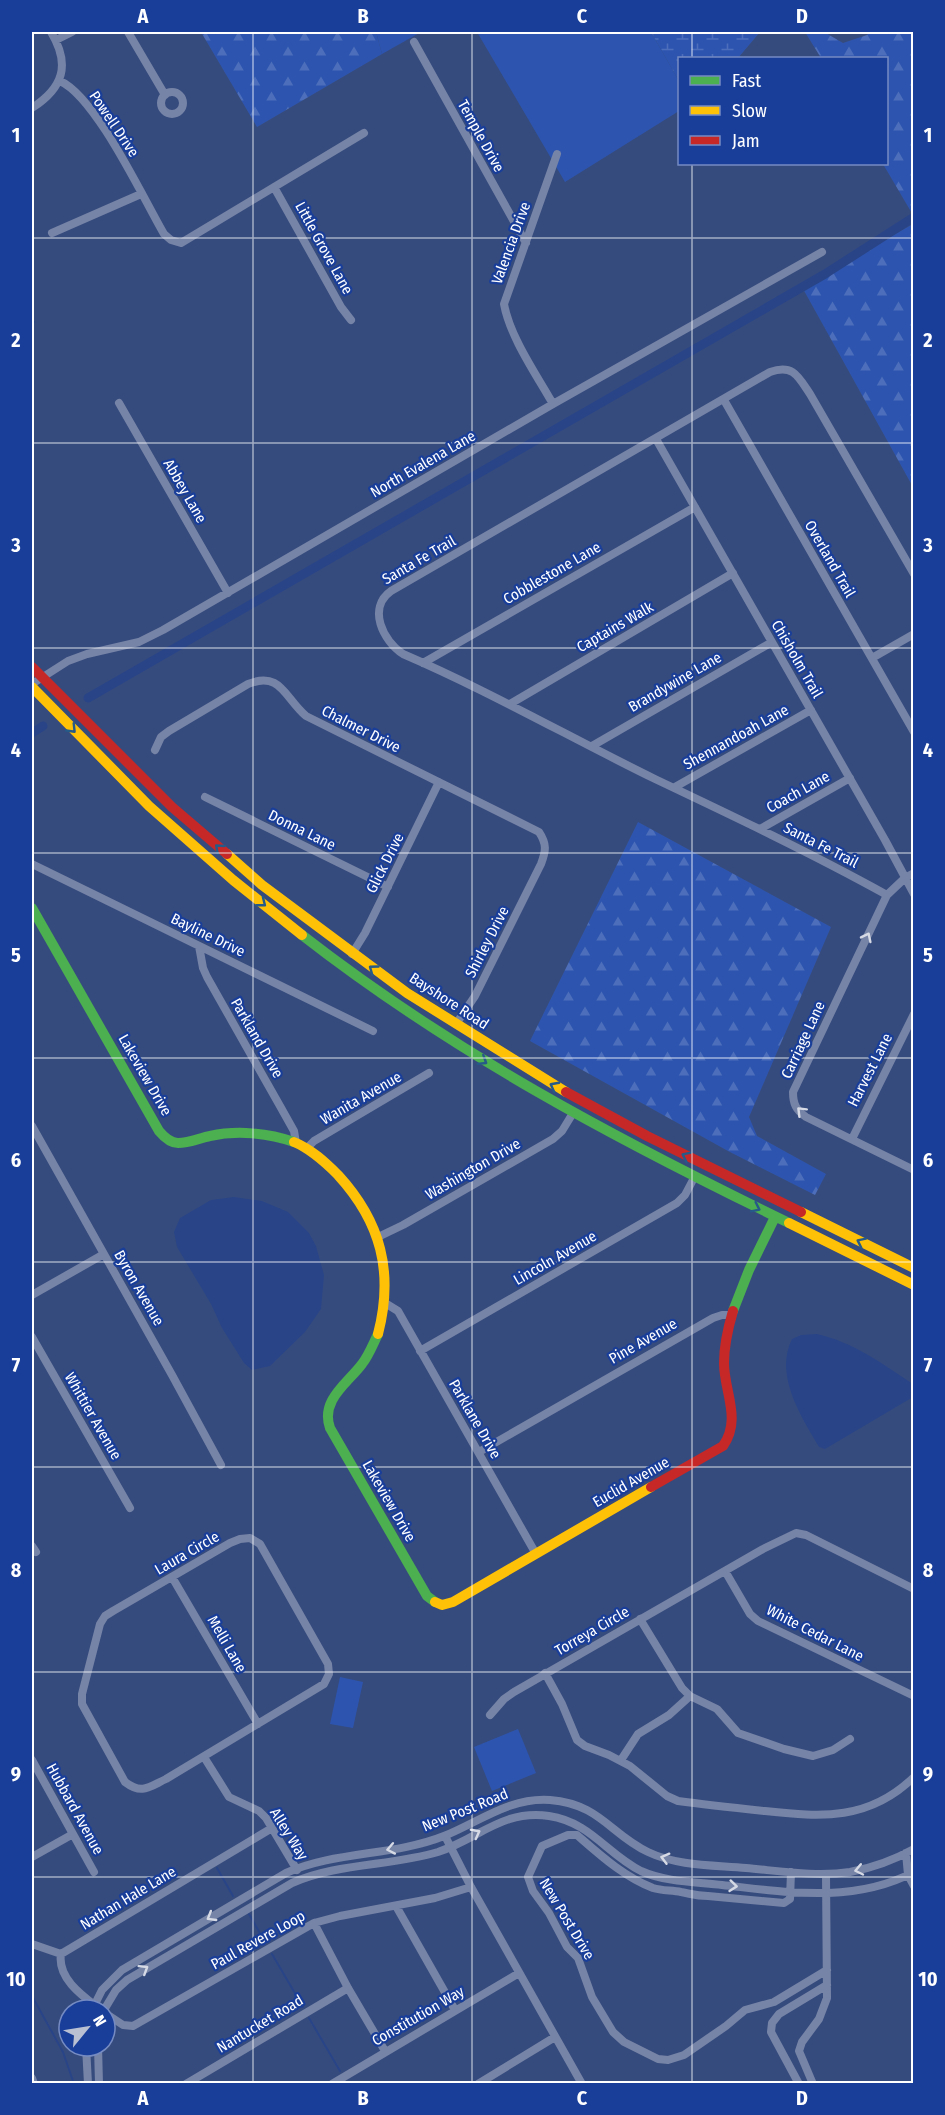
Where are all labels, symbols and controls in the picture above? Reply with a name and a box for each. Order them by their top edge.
text: A [137,4,150,28]
text: B [357,4,369,28]
text: C [577,4,588,28]
text: D [796,4,808,28]
legend [678,57,888,165]
text: Fast [732,70,761,92]
street label: Powell Drive [85,88,143,160]
street label: Temple Drive [454,97,508,175]
text: Slow [732,100,767,122]
text: 1 [12,123,20,147]
text: 1 [924,123,932,147]
text: Jam [732,130,760,152]
street label: Little Grove Lane [291,199,357,297]
street label: Valencia Drive [488,199,534,287]
text: 2 [10,328,21,352]
text: 2 [922,328,933,352]
street label: North Evalena Lane [367,427,479,501]
street label: Abbey Lane [160,456,210,526]
street label: Overland Trail [801,517,859,601]
street label: Santa Fe Trail [379,532,459,588]
text: 3 [10,533,21,557]
text: 3 [922,533,933,557]
street label: Cobblestone Lane [500,538,604,608]
street label: Captains Walk [573,598,657,656]
street label: Chisholm Trail [768,617,826,701]
street label: Brandywine Lane [625,648,725,716]
street label: Chalmer Drive [319,701,403,757]
street label: Shennandoah Lane [680,701,792,773]
one-way arrow [65,722,76,733]
text: 4 [11,738,21,762]
text: 4 [923,738,933,762]
street label: Coach Lane [763,767,833,817]
street label: Donna Lane [265,806,339,854]
street label: Santa Fe Trail [781,818,862,872]
street label: Glick Drive [362,830,408,896]
one-way arrow [216,844,226,855]
one-way arrow [255,896,266,907]
street label: Shirley Drive [461,903,513,981]
street label: Bayline Drive [168,909,248,961]
one-way arrow [860,932,872,943]
text: 5 [11,943,21,967]
text: 5 [923,943,933,967]
one-way arrow [368,965,379,976]
street label: Bayshore Road [406,969,492,1033]
street label: Parkland Drive [227,995,287,1081]
street label: Carriage Lane [777,998,829,1082]
street label: Harvest Lane [844,1030,896,1110]
street label: Lakeview Drive [114,1031,176,1119]
one-way arrow [477,1053,487,1065]
street label: Wanita Avenue [317,1068,405,1128]
one-way arrow [550,1082,560,1093]
one-way arrow [798,1108,809,1119]
street label: Washington Drive [422,1134,524,1204]
text: 6 [11,1148,21,1172]
text: 6 [923,1148,933,1172]
one-way arrow [682,1151,693,1163]
one-way arrow [749,1201,760,1212]
street label: Lincoln Avenue [510,1227,600,1289]
one-way arrow [856,1237,867,1249]
street label: Byron Avenue [110,1247,168,1329]
street label: Pine Avenue [606,1314,680,1368]
text: 7 [12,1353,21,1377]
text: 7 [924,1353,933,1377]
street label: Whittier Avenue [61,1369,125,1463]
street label: Parklane Drive [445,1376,505,1462]
street label: Euclid Avenue [589,1453,673,1511]
street label: Lakeview Drive [358,1457,420,1545]
street label: Laura Circle [152,1527,222,1579]
text: 8 [11,1558,22,1582]
text: 8 [923,1558,934,1582]
street label: White Cedar Lane [763,1601,867,1665]
street label: Torreya Circle [552,1603,632,1659]
street label: Melli Lane [204,1612,250,1676]
street label: Hubbard Avenue [43,1760,107,1858]
text: 9 [11,1762,21,1786]
text: 9 [923,1762,933,1786]
street label: New Post Road [419,1785,511,1835]
street label: Alley Way [266,1805,312,1864]
one-way arrow [470,1829,480,1840]
one-way arrow [386,1842,396,1855]
one-way arrow [661,1853,671,1865]
street label: Nathan Hale Lane [77,1862,179,1934]
one-way arrow [854,1863,864,1876]
street label: New Post Drive [536,1875,598,1963]
one-way arrow [728,1879,738,1892]
street label: Paul Revere Loop [208,1907,308,1973]
one-way arrow [207,1909,217,1921]
one-way arrow [138,1965,148,1977]
text: 10 [6,1967,26,1991]
text: 10 [918,1967,938,1991]
street label: Constitution Way [369,1982,468,2050]
street label: Nantucket Road [214,1991,306,2057]
north arrow [57,1998,117,2058]
text: N [89,2012,110,2030]
text: A [137,2086,150,2110]
text: B [357,2086,369,2110]
text: C [577,2086,588,2110]
text: D [796,2086,808,2110]

